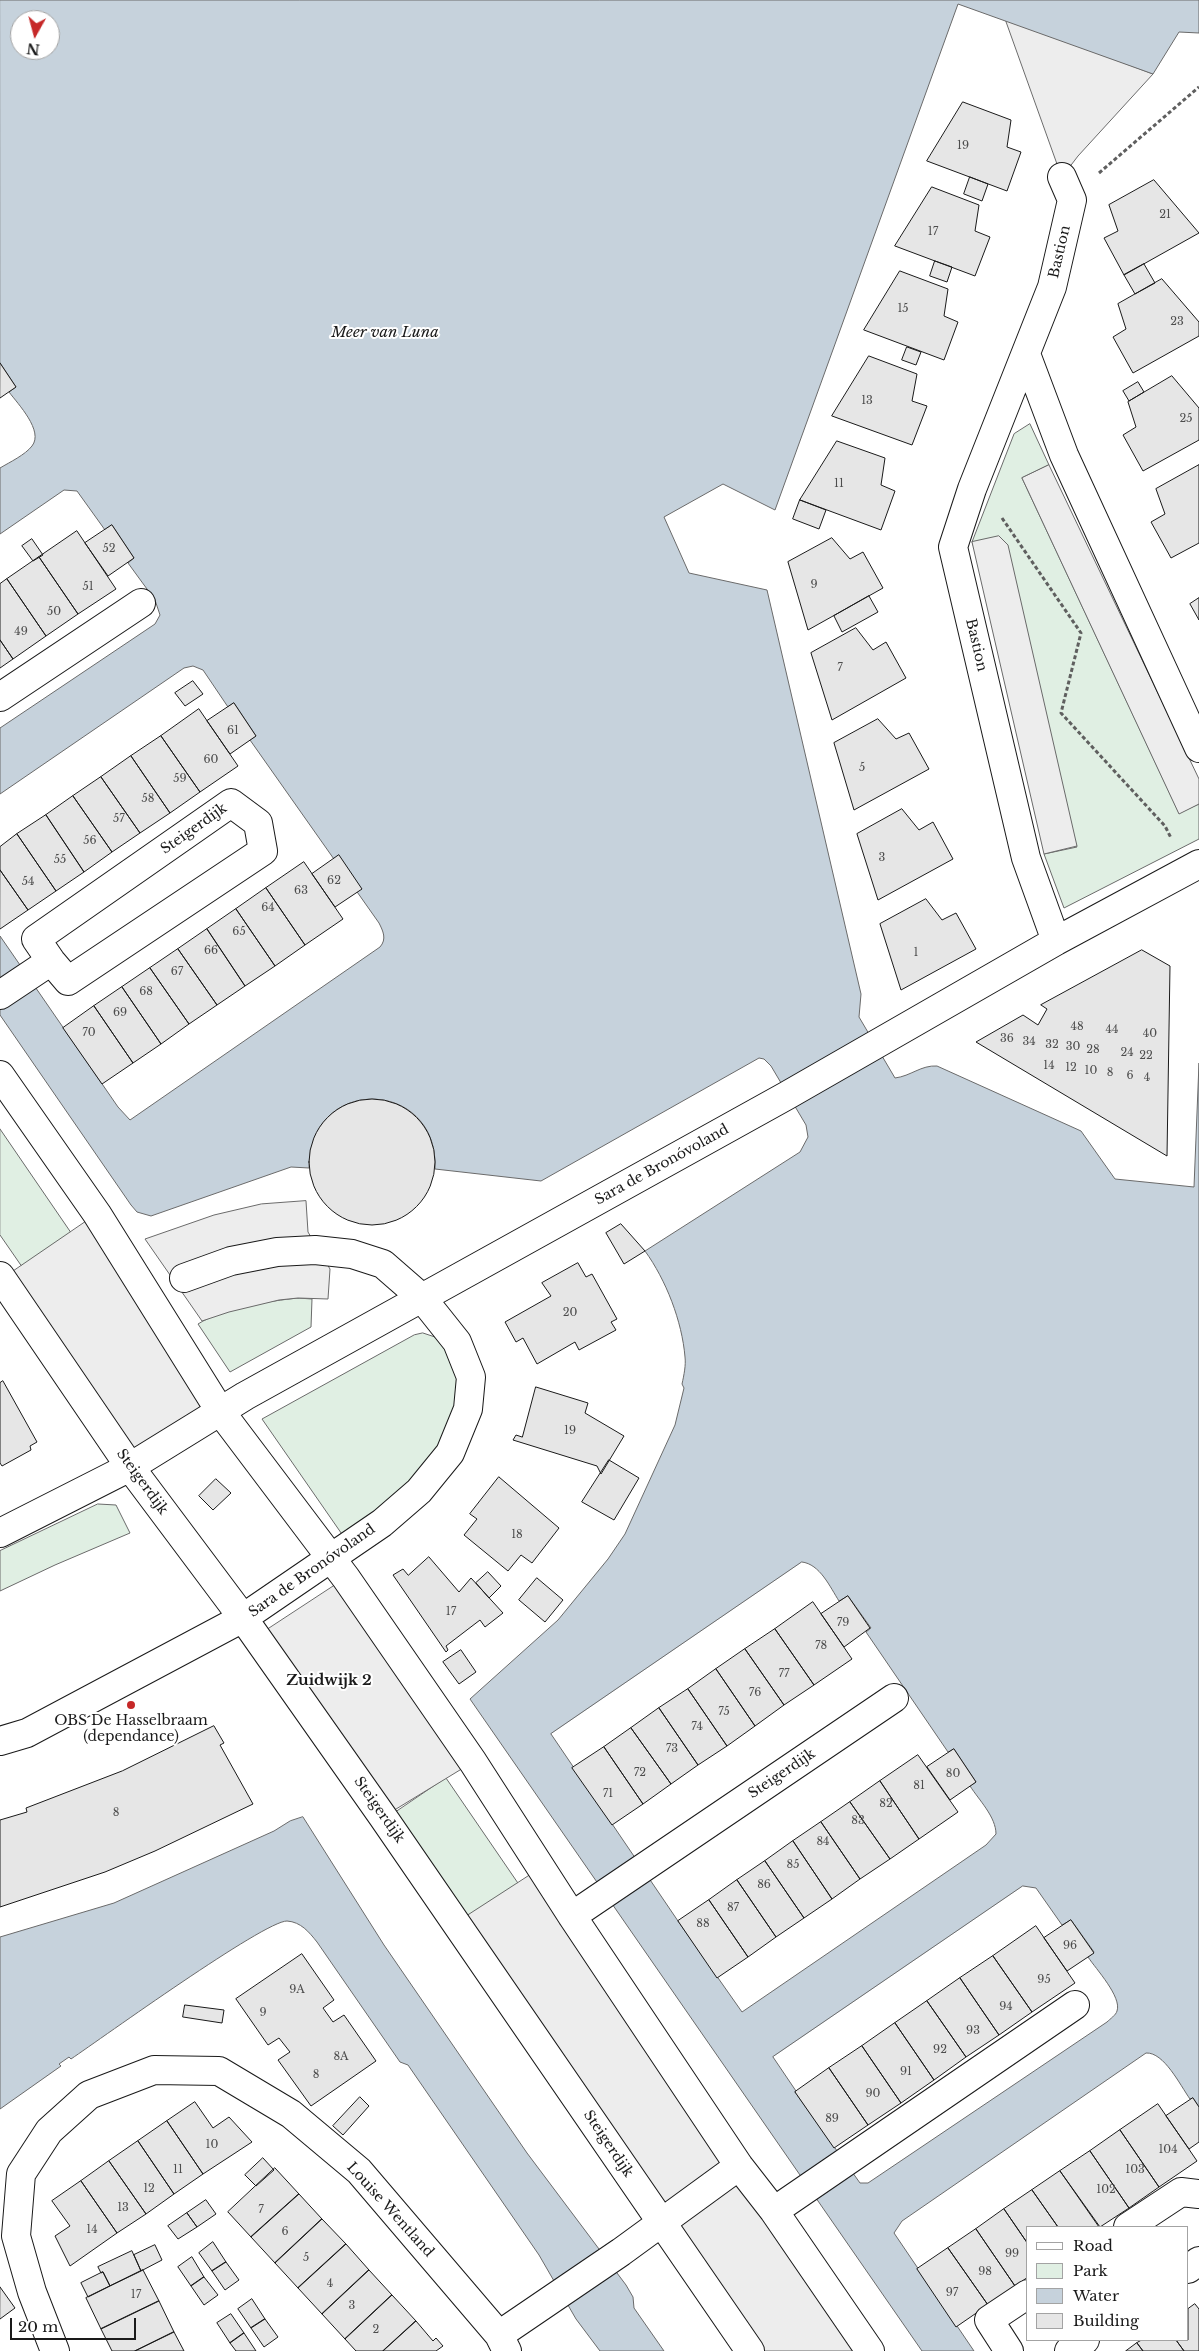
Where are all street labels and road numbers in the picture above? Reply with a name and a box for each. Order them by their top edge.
street label: Bastion [1046,224,1074,280]
street label: Bastion [962,617,990,673]
street label: Steigerdijk [158,800,230,858]
street label: Sara de Bronóvoland [592,1121,732,1209]
street label: Steigerdijk [113,1446,171,1518]
street label: Sara de Bronóvoland [246,1521,378,1621]
street label: Steigerdijk [745,1745,819,1803]
street label: Steigerdijk [350,1774,408,1846]
street label: Steigerdijk [579,2107,637,2181]
street label: Louise Wentland [343,2159,437,2261]

